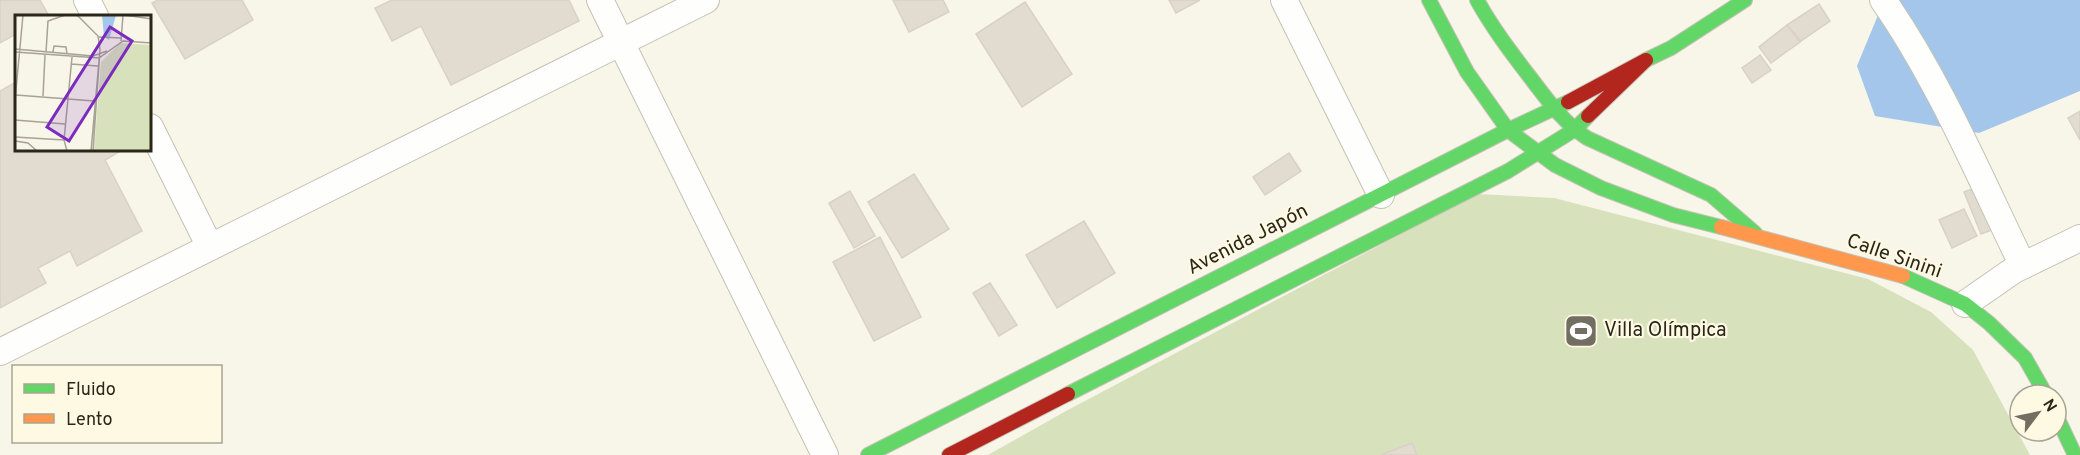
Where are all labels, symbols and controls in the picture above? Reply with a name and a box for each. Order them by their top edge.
inset map [15,15,152,152]
street label: Avenida Japón [1183,198,1313,282]
street label: Calle Sinini [1843,229,1945,285]
sports icon: Villa Olímpica [1563,313,1599,349]
place label: Villa Olímpica [1604,318,1727,344]
legend [12,365,222,443]
text: Fluido [66,379,116,402]
north arrow [2008,383,2068,443]
text: N [2037,396,2061,416]
text: Lento [66,409,112,432]

